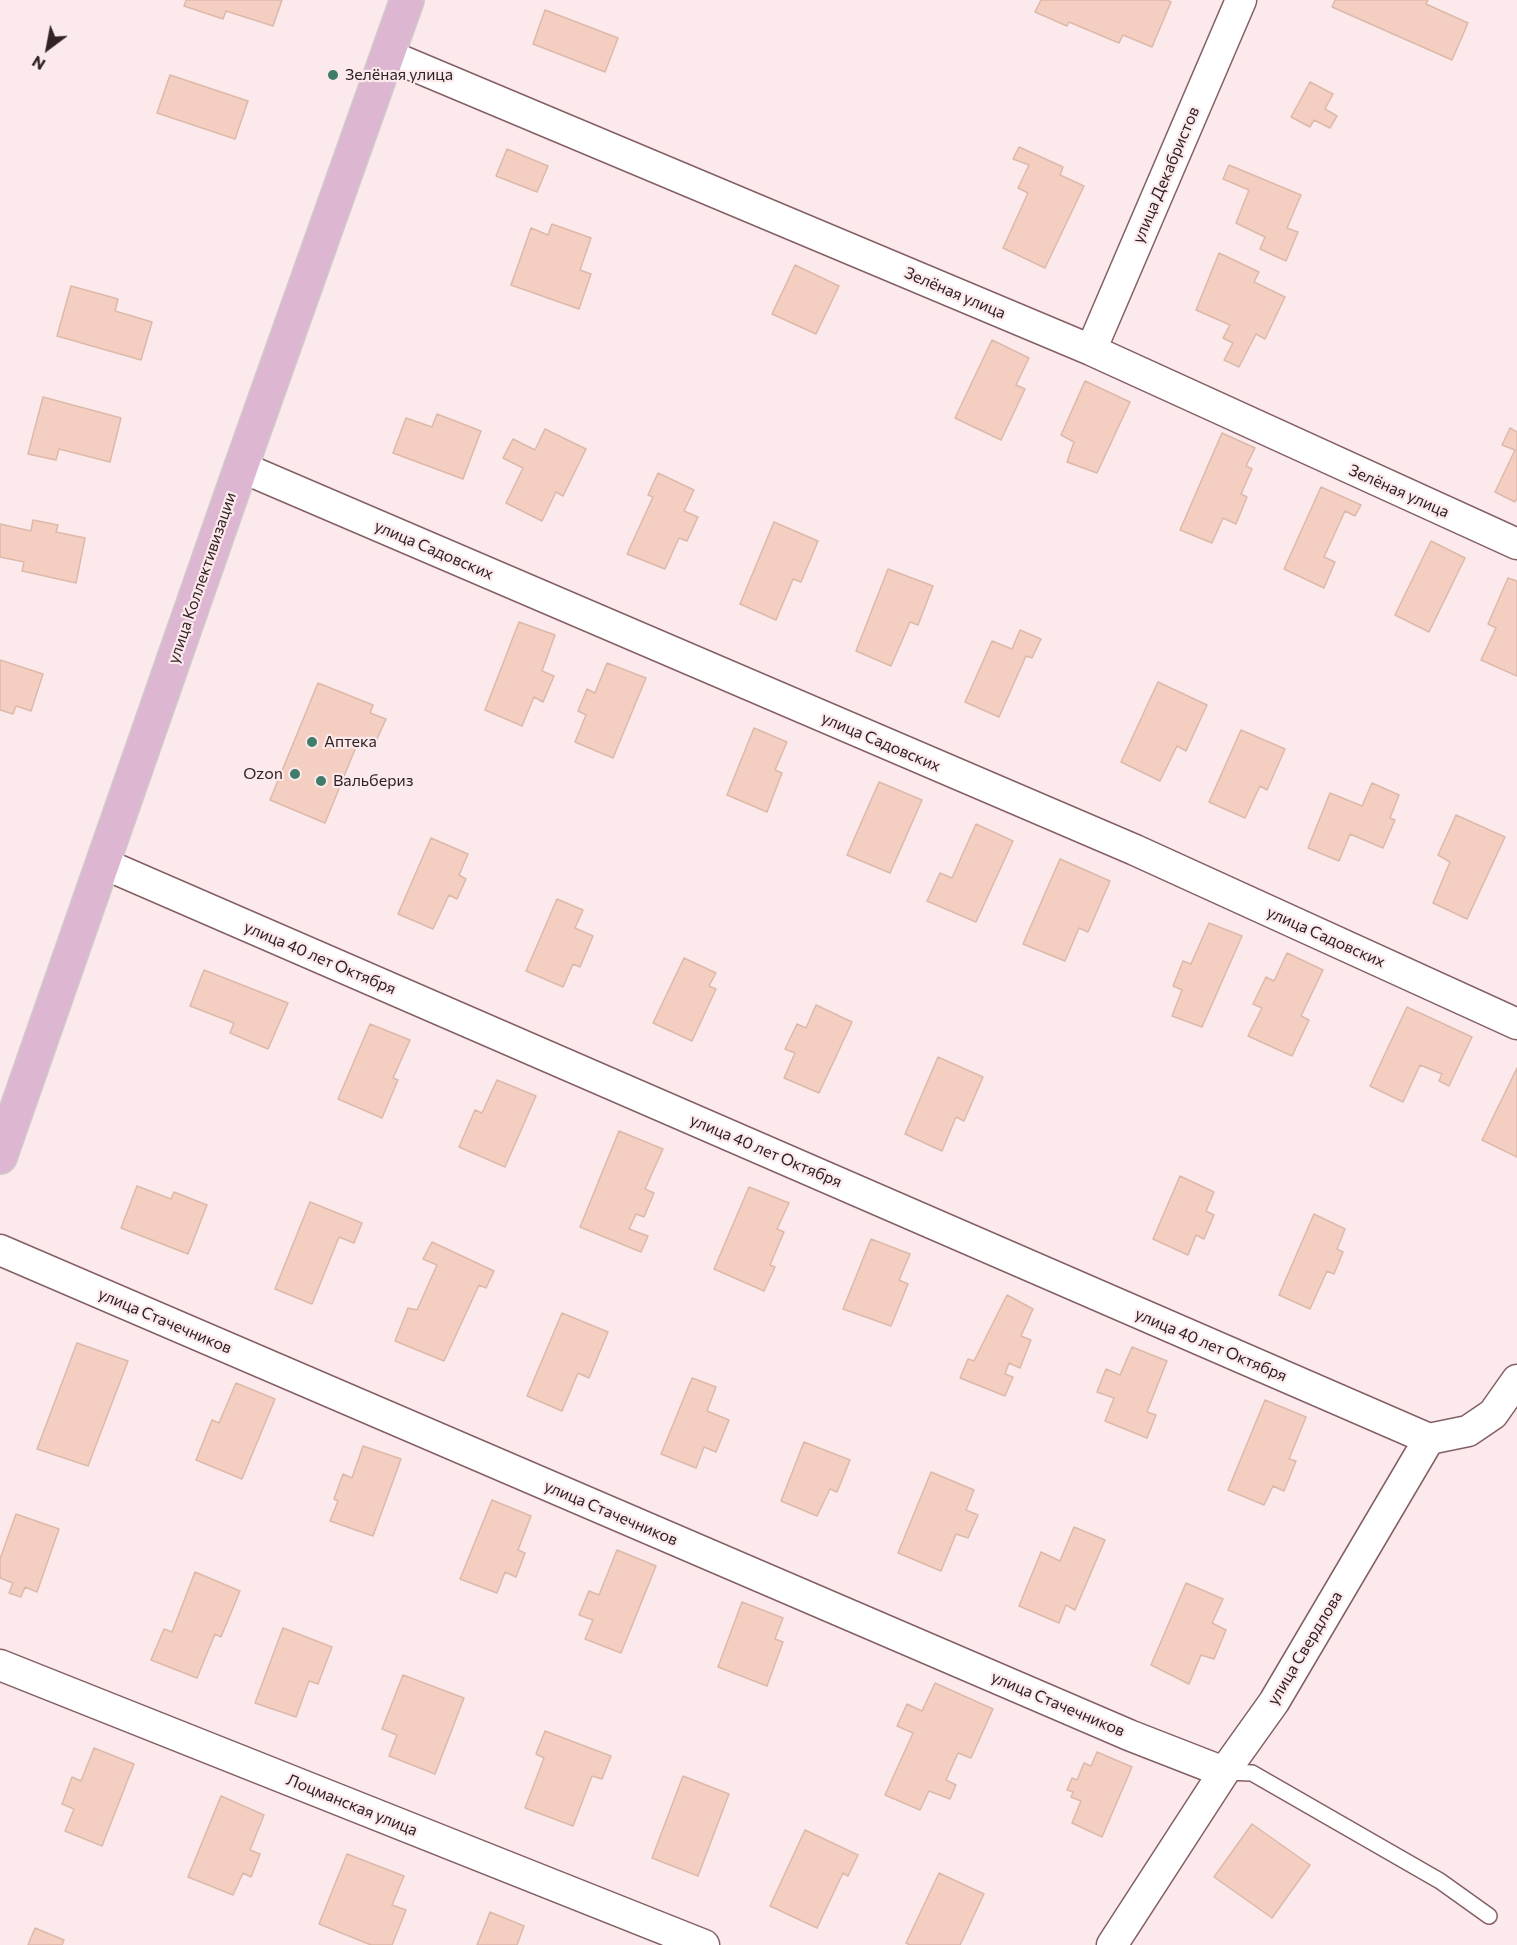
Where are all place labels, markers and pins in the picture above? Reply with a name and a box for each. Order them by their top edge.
place label: Зелёная улица [345,65,453,85]
marker: Зелёная улица [326,68,340,82]
place label: Аптека [324,732,377,752]
marker: Аптека [305,735,319,749]
place label: Ozon [243,764,283,784]
marker: Ozon [288,767,302,781]
place label: Вальбериз [333,771,413,791]
marker: Вальбериз [314,774,328,788]

